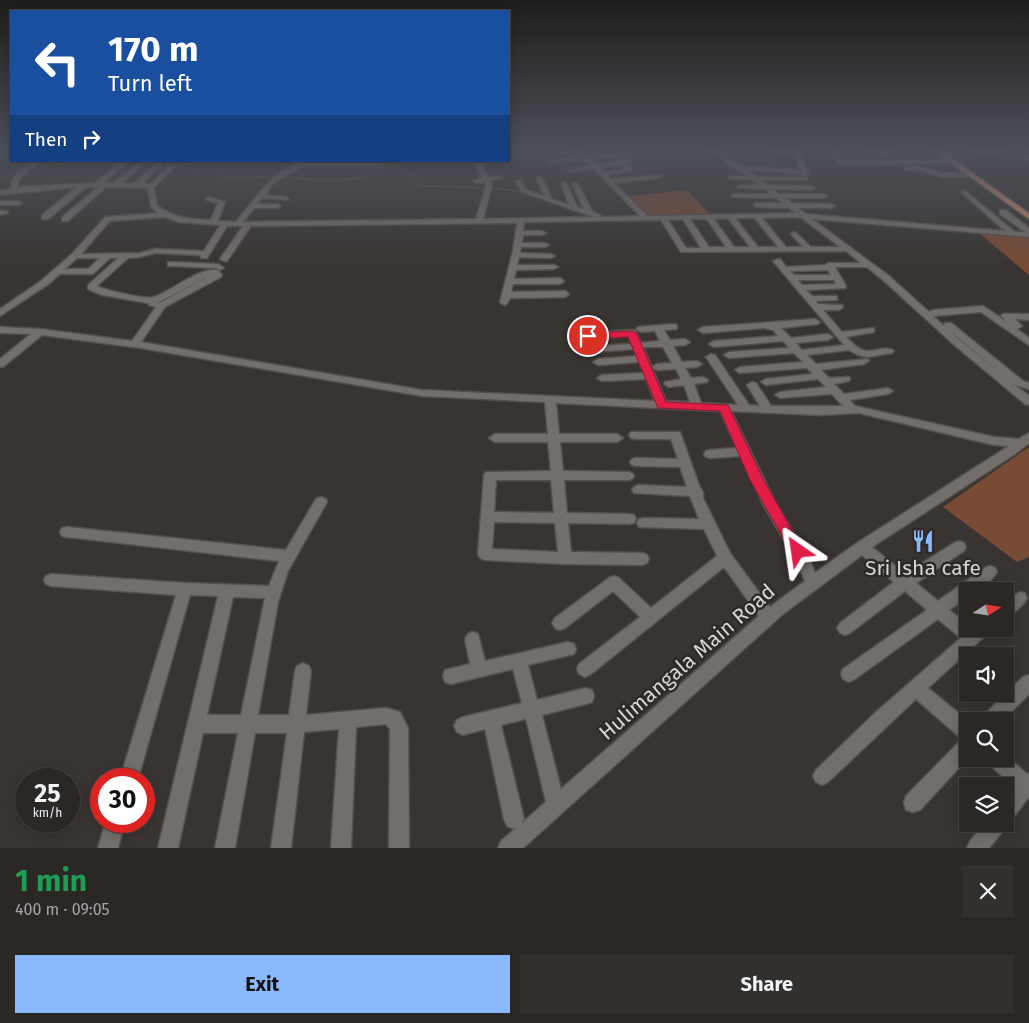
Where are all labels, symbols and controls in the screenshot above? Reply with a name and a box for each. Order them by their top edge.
text: 170 m [108,28,199,70]
icon: left [25,30,90,95]
text: Turn left [108,70,192,97]
icon: right [77,125,105,153]
text: Then [25,128,67,151]
pin [567,315,609,357]
icon: arrive [574,322,602,350]
position arrow [771,524,823,576]
restaurant icon: Sri Isha cafe [910,528,936,554]
place label: Sri Isha cafe [865,555,981,581]
street label: Hulimangala Main Road [594,578,780,746]
north arrow [959,582,1014,638]
map controls [959,582,1014,832]
button: sound [959,647,1014,702]
button: search [959,712,1014,767]
speed limit sign: 30 [90,768,155,833]
button: layers [959,777,1014,832]
text: 25 [34,779,61,809]
text: km/h [33,806,62,820]
text: 1 min [15,863,87,899]
button: close [962,865,1014,917]
text: 400 m · 09:05 [15,900,110,919]
button: Exit [15,955,510,1013]
button: Share [520,955,1014,1013]

